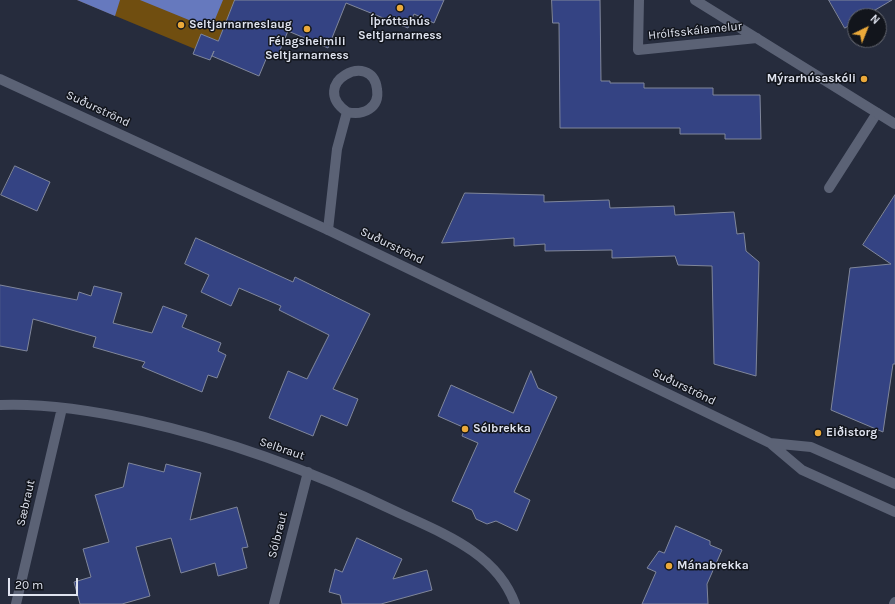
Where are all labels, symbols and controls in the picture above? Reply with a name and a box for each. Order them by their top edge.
marker: Íþróttahús Seltjarnarness [395,3,405,13]
north arrow [847,8,887,48]
text: N [868,12,882,27]
place label: Íþróttahús Seltjarnarness [358,15,442,43]
place label: Seltjarnarneslaug [189,18,292,32]
street label: Hrólfsskálamelur [647,19,743,43]
marker: Seltjarnarneslaug [176,20,186,30]
marker: Félagsheimili Seltjarnarness [302,24,312,34]
place label: Félagsheimili Seltjarnarness [265,35,349,63]
place label: Mýrarhúsaskóli [767,72,856,86]
marker: Mýrarhúsaskóli [859,74,869,84]
street label: Suðurströnd [64,88,132,130]
street label: Suðurströnd [358,224,426,268]
street label: Suðurströnd [650,365,718,409]
place label: Sólbrekka [473,422,531,436]
marker: Sólbrekka [460,424,470,434]
place label: Eiðistorg [826,426,877,440]
marker: Eiðistorg [813,428,823,438]
street label: Selbraut [258,435,306,463]
street label: Sæbraut [14,478,38,528]
street label: Sólbraut [265,510,291,560]
place label: Mánabrekka [677,559,749,573]
marker: Mánabrekka [664,561,674,571]
scale bar [10,570,80,596]
text: 20 m [15,578,43,592]

